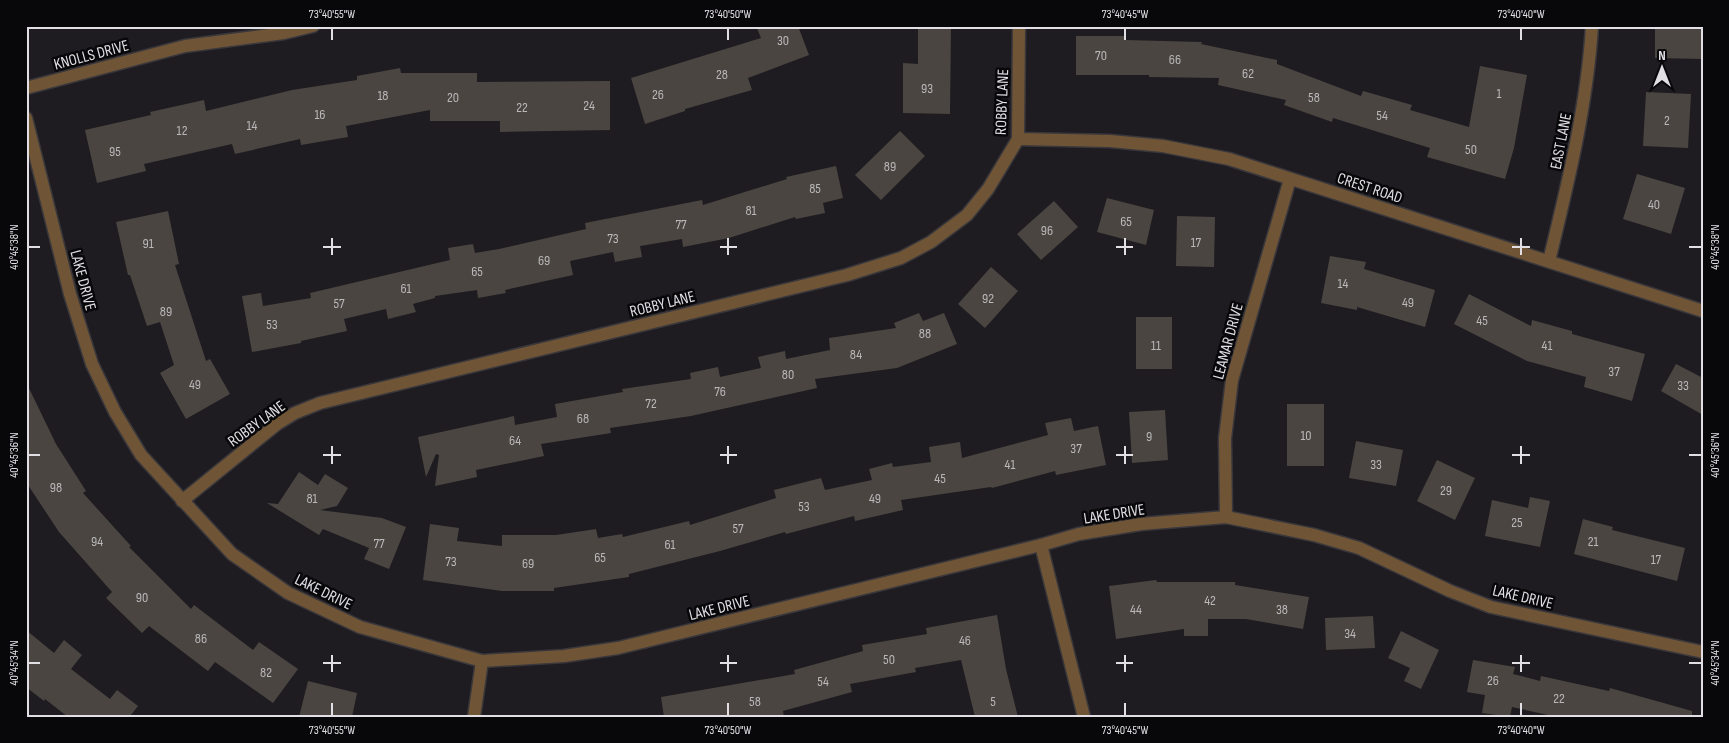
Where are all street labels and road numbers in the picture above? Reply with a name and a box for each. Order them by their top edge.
street label: KNOLLS DRIVE [52,36,131,75]
street label: ROBBY LANE [992,69,1013,135]
street label: EAST LANE [1547,112,1576,171]
street label: CREST ROAD [1335,169,1405,208]
street label: LAKE DRIVE [65,248,100,313]
street label: ROBBY LANE [628,287,697,322]
street label: LEAMAR DRIVE [1209,301,1248,381]
street label: ROBBY LANE [225,397,289,451]
street label: LAKE DRIVE [1082,500,1146,529]
street label: LAKE DRIVE [292,570,355,614]
street label: LAKE DRIVE [1491,581,1555,614]
street label: LAKE DRIVE [687,592,752,625]

